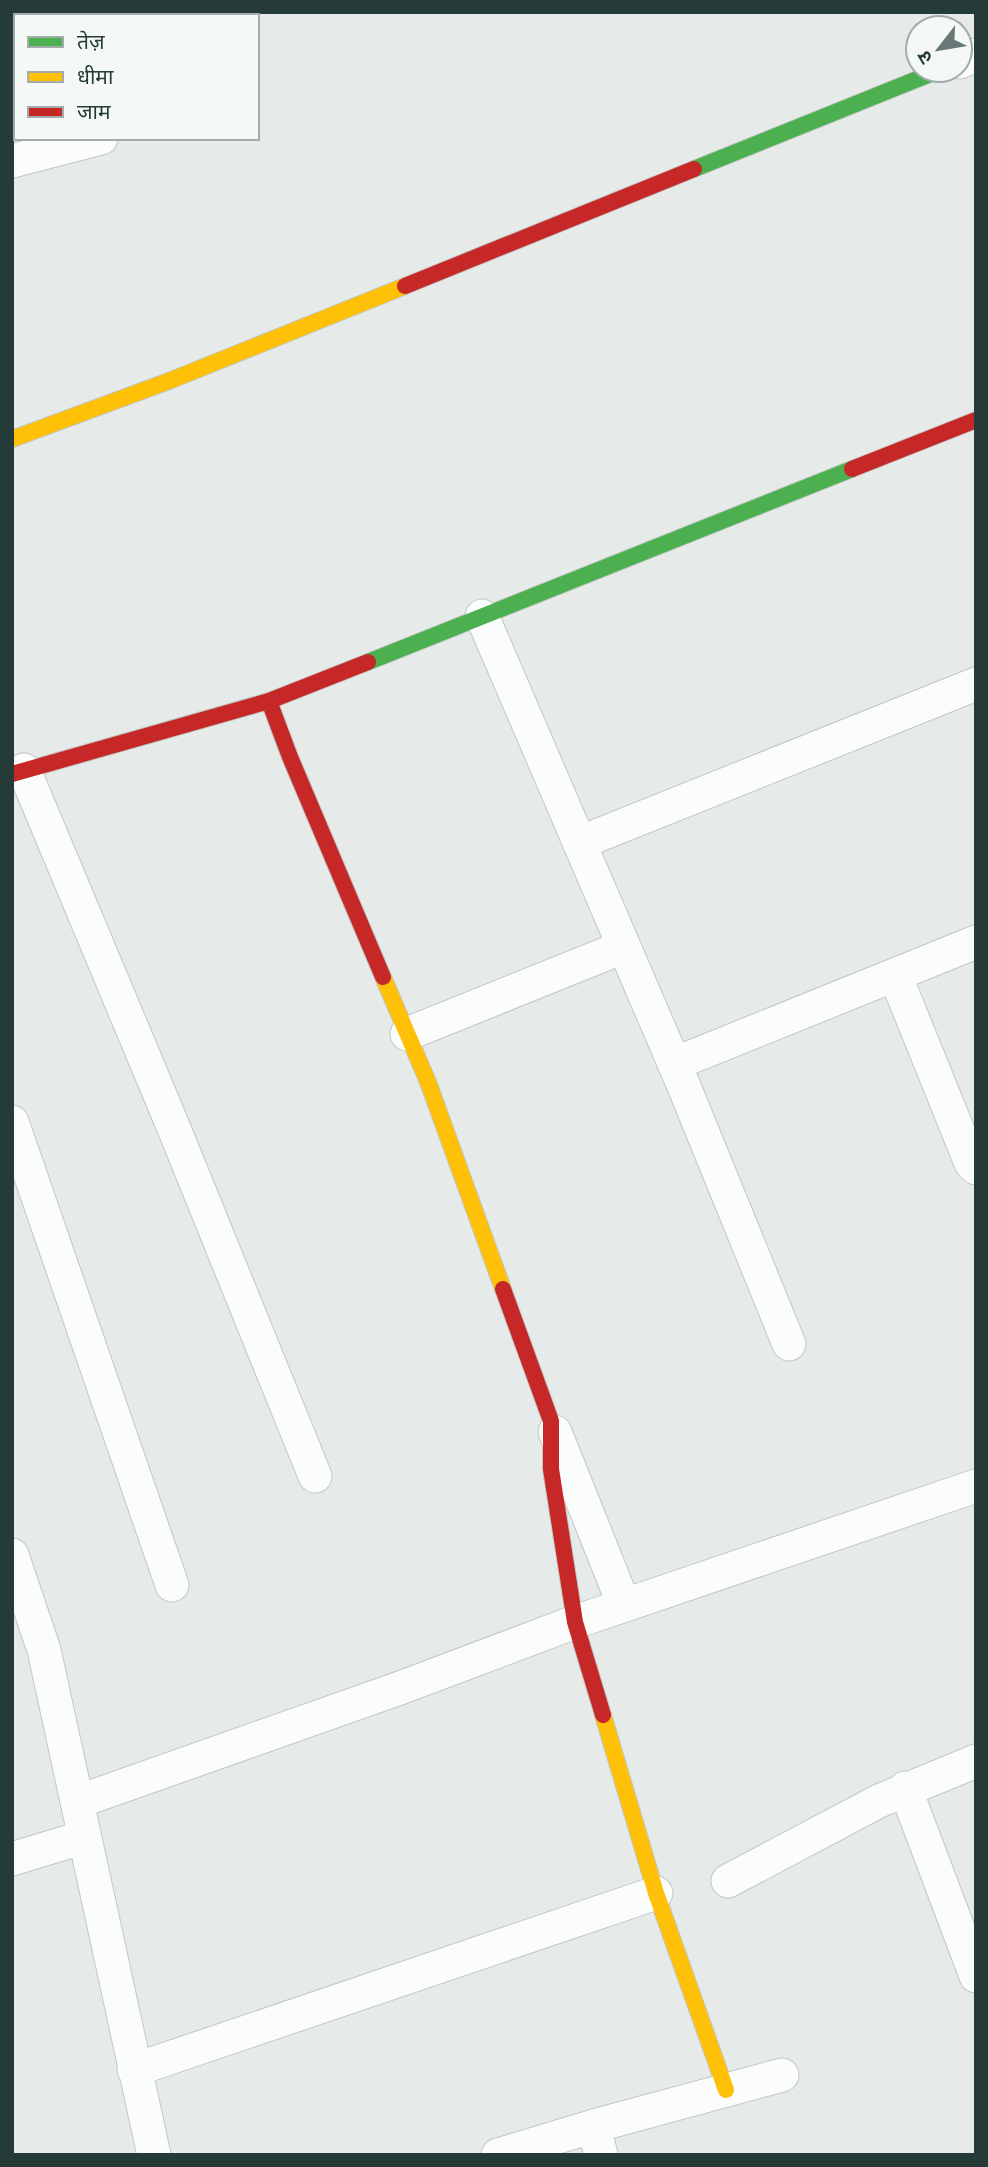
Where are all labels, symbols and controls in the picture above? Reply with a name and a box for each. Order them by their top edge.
legend [14,14,259,140]
north arrow [904,14,974,84]
text: तेज़ [77,29,105,55]
text: उ [912,46,938,68]
text: धीमा [77,64,114,90]
text: जाम [77,99,111,125]

